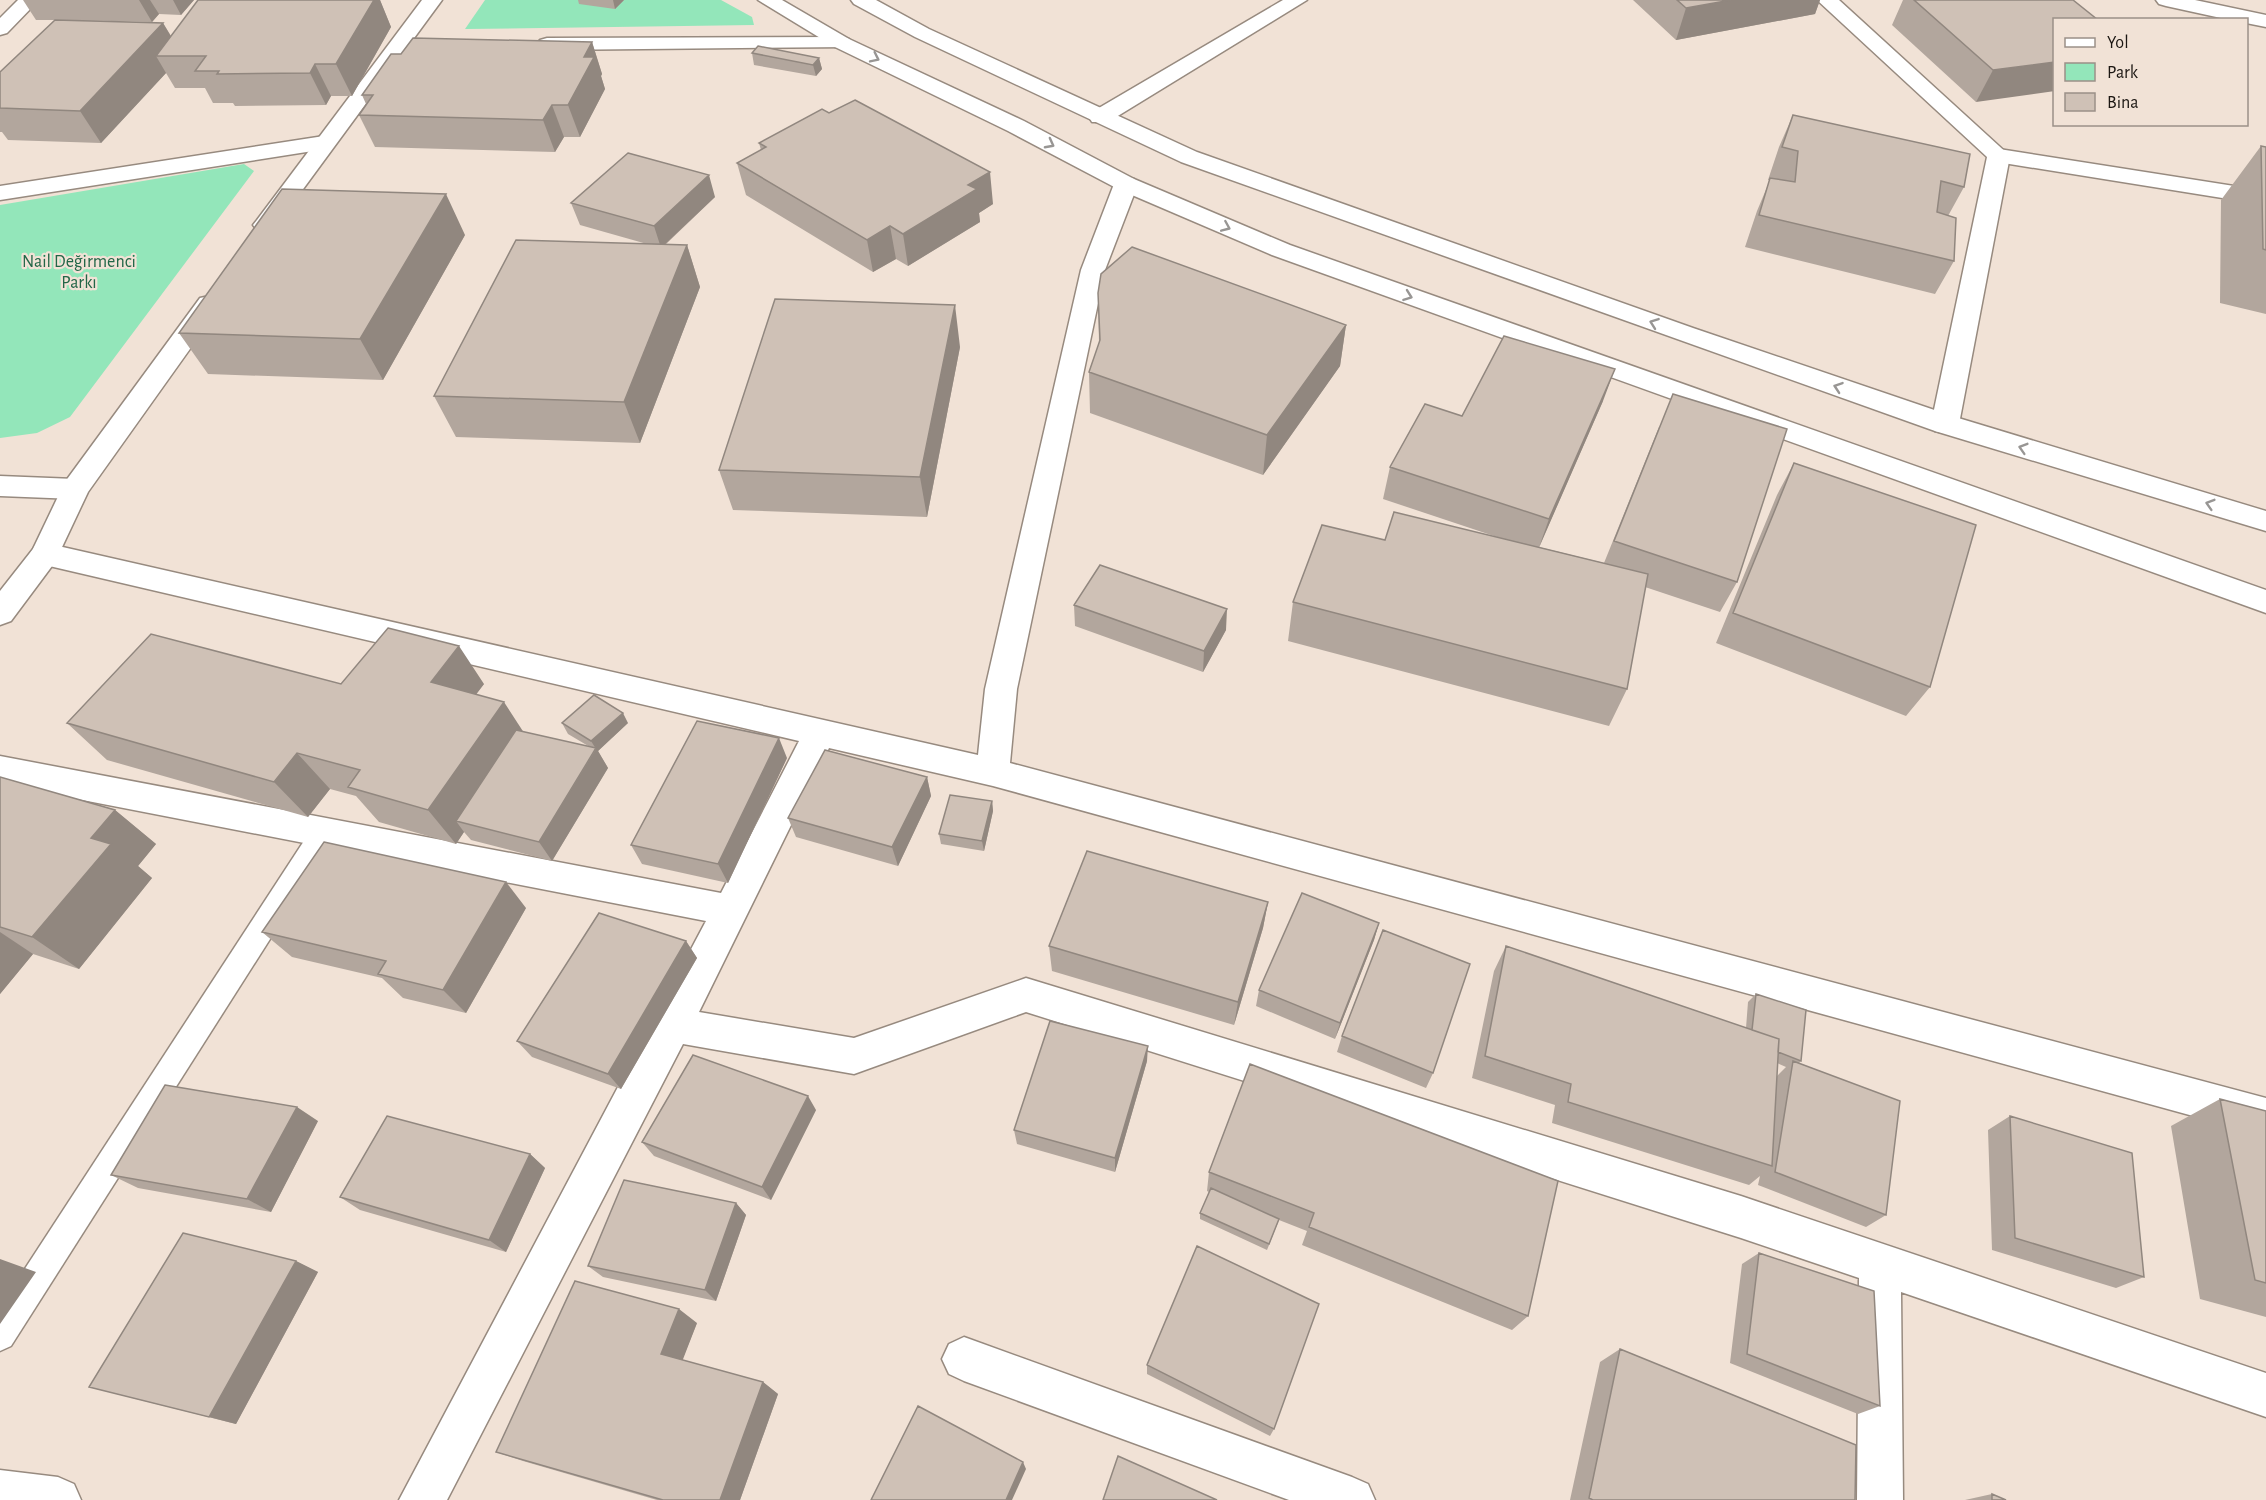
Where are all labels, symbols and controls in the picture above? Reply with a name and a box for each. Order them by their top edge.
legend [2053,18,2248,126]
text: Yol [2107,34,2129,52]
one-way arrow [868,51,879,63]
text: Park [2107,64,2139,82]
text: Bina [2107,94,2139,112]
one-way arrow [1044,137,1054,148]
one-way arrow [1220,220,1231,232]
park label: Nail Değirmenci Parkı [22,253,136,292]
one-way arrow [1402,289,1413,301]
one-way arrow [1649,318,1660,331]
one-way arrow [1833,382,1844,395]
one-way arrow [2018,443,2029,455]
one-way arrow [2205,499,2216,511]

